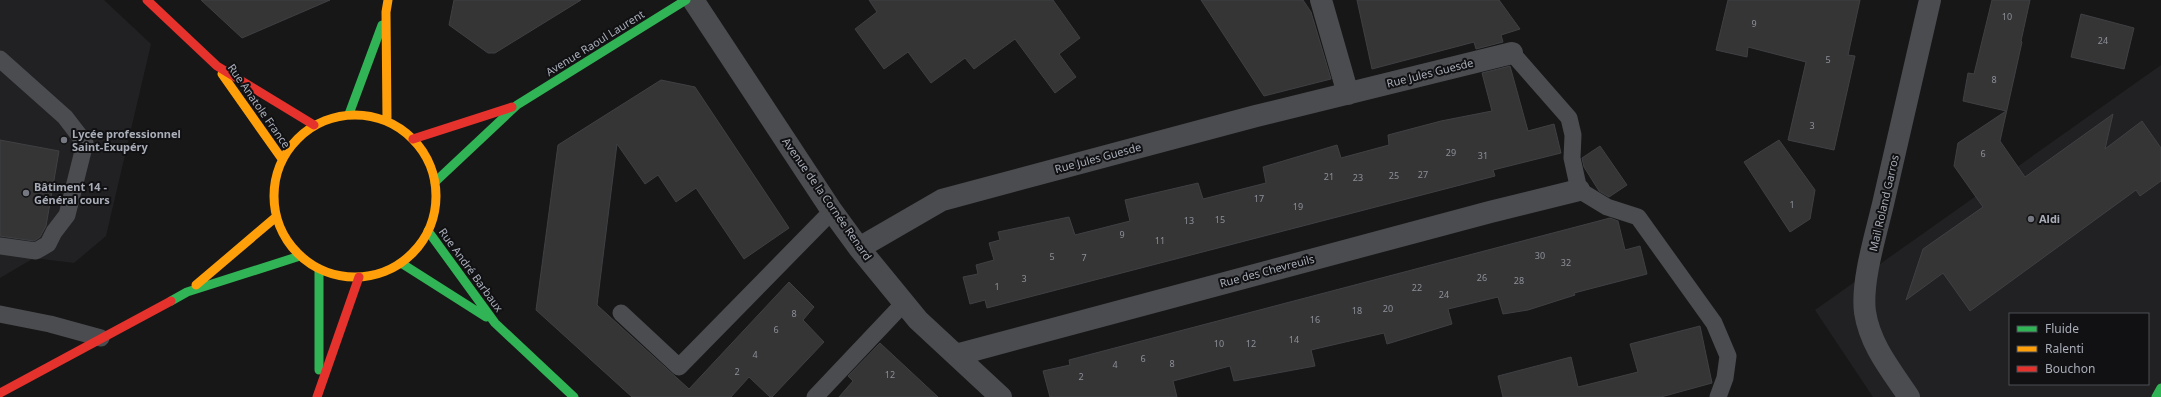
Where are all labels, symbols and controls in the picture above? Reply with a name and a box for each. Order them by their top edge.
street label: Avenue Raoul Laurent [543,6,647,79]
house number: 10 [2002,10,2012,23]
house number: 9 [1751,17,1757,30]
house number: 24 [2098,34,2108,47]
house number: 5 [1825,53,1831,66]
street label: Rue Jules Guesde [1385,54,1475,91]
street label: Rue Anatole France [225,61,294,151]
house number: 8 [1991,73,1997,86]
house number: 3 [1809,119,1815,132]
place label: Lycée professionnel Saint-Exupéry [72,126,181,154]
street label: Avenue de la Cornée Renard [779,134,876,263]
marker: Lycée professionnel Saint-Exupéry [59,135,69,145]
street label: Rue Jules Guesde [1053,139,1143,176]
house number: 29 [1446,146,1456,159]
house number: 6 [1980,147,1986,160]
house number: 31 [1478,149,1488,162]
street label: Mail Roland Garros [1865,153,1902,253]
house number: 27 [1418,168,1428,181]
house number: 25 [1389,169,1399,182]
house number: 21 [1324,170,1334,183]
house number: 23 [1353,171,1363,184]
place label: Bâtiment 14 - Général cours [34,179,110,207]
marker: Bâtiment 14 - Général cours [21,188,31,198]
house number: 17 [1254,192,1264,205]
house number: 1 [1789,198,1795,211]
house number: 19 [1293,200,1303,213]
place label: Aldi [2039,211,2060,226]
house number: 15 [1215,213,1225,226]
house number: 13 [1184,214,1194,227]
marker: Aldi [2026,214,2036,224]
street label: Rue André Barbaux [436,225,507,315]
house number: 9 [1119,228,1125,241]
house number: 11 [1155,234,1165,247]
house number: 30 [1535,249,1545,262]
house number: 5 [1049,250,1055,263]
house number: 7 [1081,251,1087,264]
street label: Rue des Chevreuils [1218,251,1316,290]
house number: 32 [1561,256,1571,269]
house number: 26 [1477,271,1487,284]
house number: 3 [1021,272,1027,285]
house number: 28 [1514,274,1524,287]
house number: 1 [994,280,1000,293]
house number: 22 [1412,281,1422,294]
house number: 24 [1439,288,1449,301]
house number: 20 [1383,302,1393,315]
house number: 18 [1352,304,1362,317]
house number: 8 [791,307,797,320]
house number: 16 [1310,313,1320,326]
legend [2009,313,2149,385]
text: Fluide [2045,320,2079,337]
house number: 6 [773,323,779,336]
house number: 14 [1289,333,1299,346]
house number: 10 [1214,337,1224,350]
house number: 12 [1246,337,1256,350]
text: Ralenti [2045,340,2084,357]
house number: 4 [752,348,758,361]
house number: 6 [1140,352,1146,365]
house number: 8 [1169,357,1175,370]
house number: 4 [1112,358,1118,371]
text: Bouchon [2045,360,2095,377]
house number: 2 [734,365,740,378]
house number: 12 [885,368,895,381]
house number: 2 [1078,370,1084,383]

